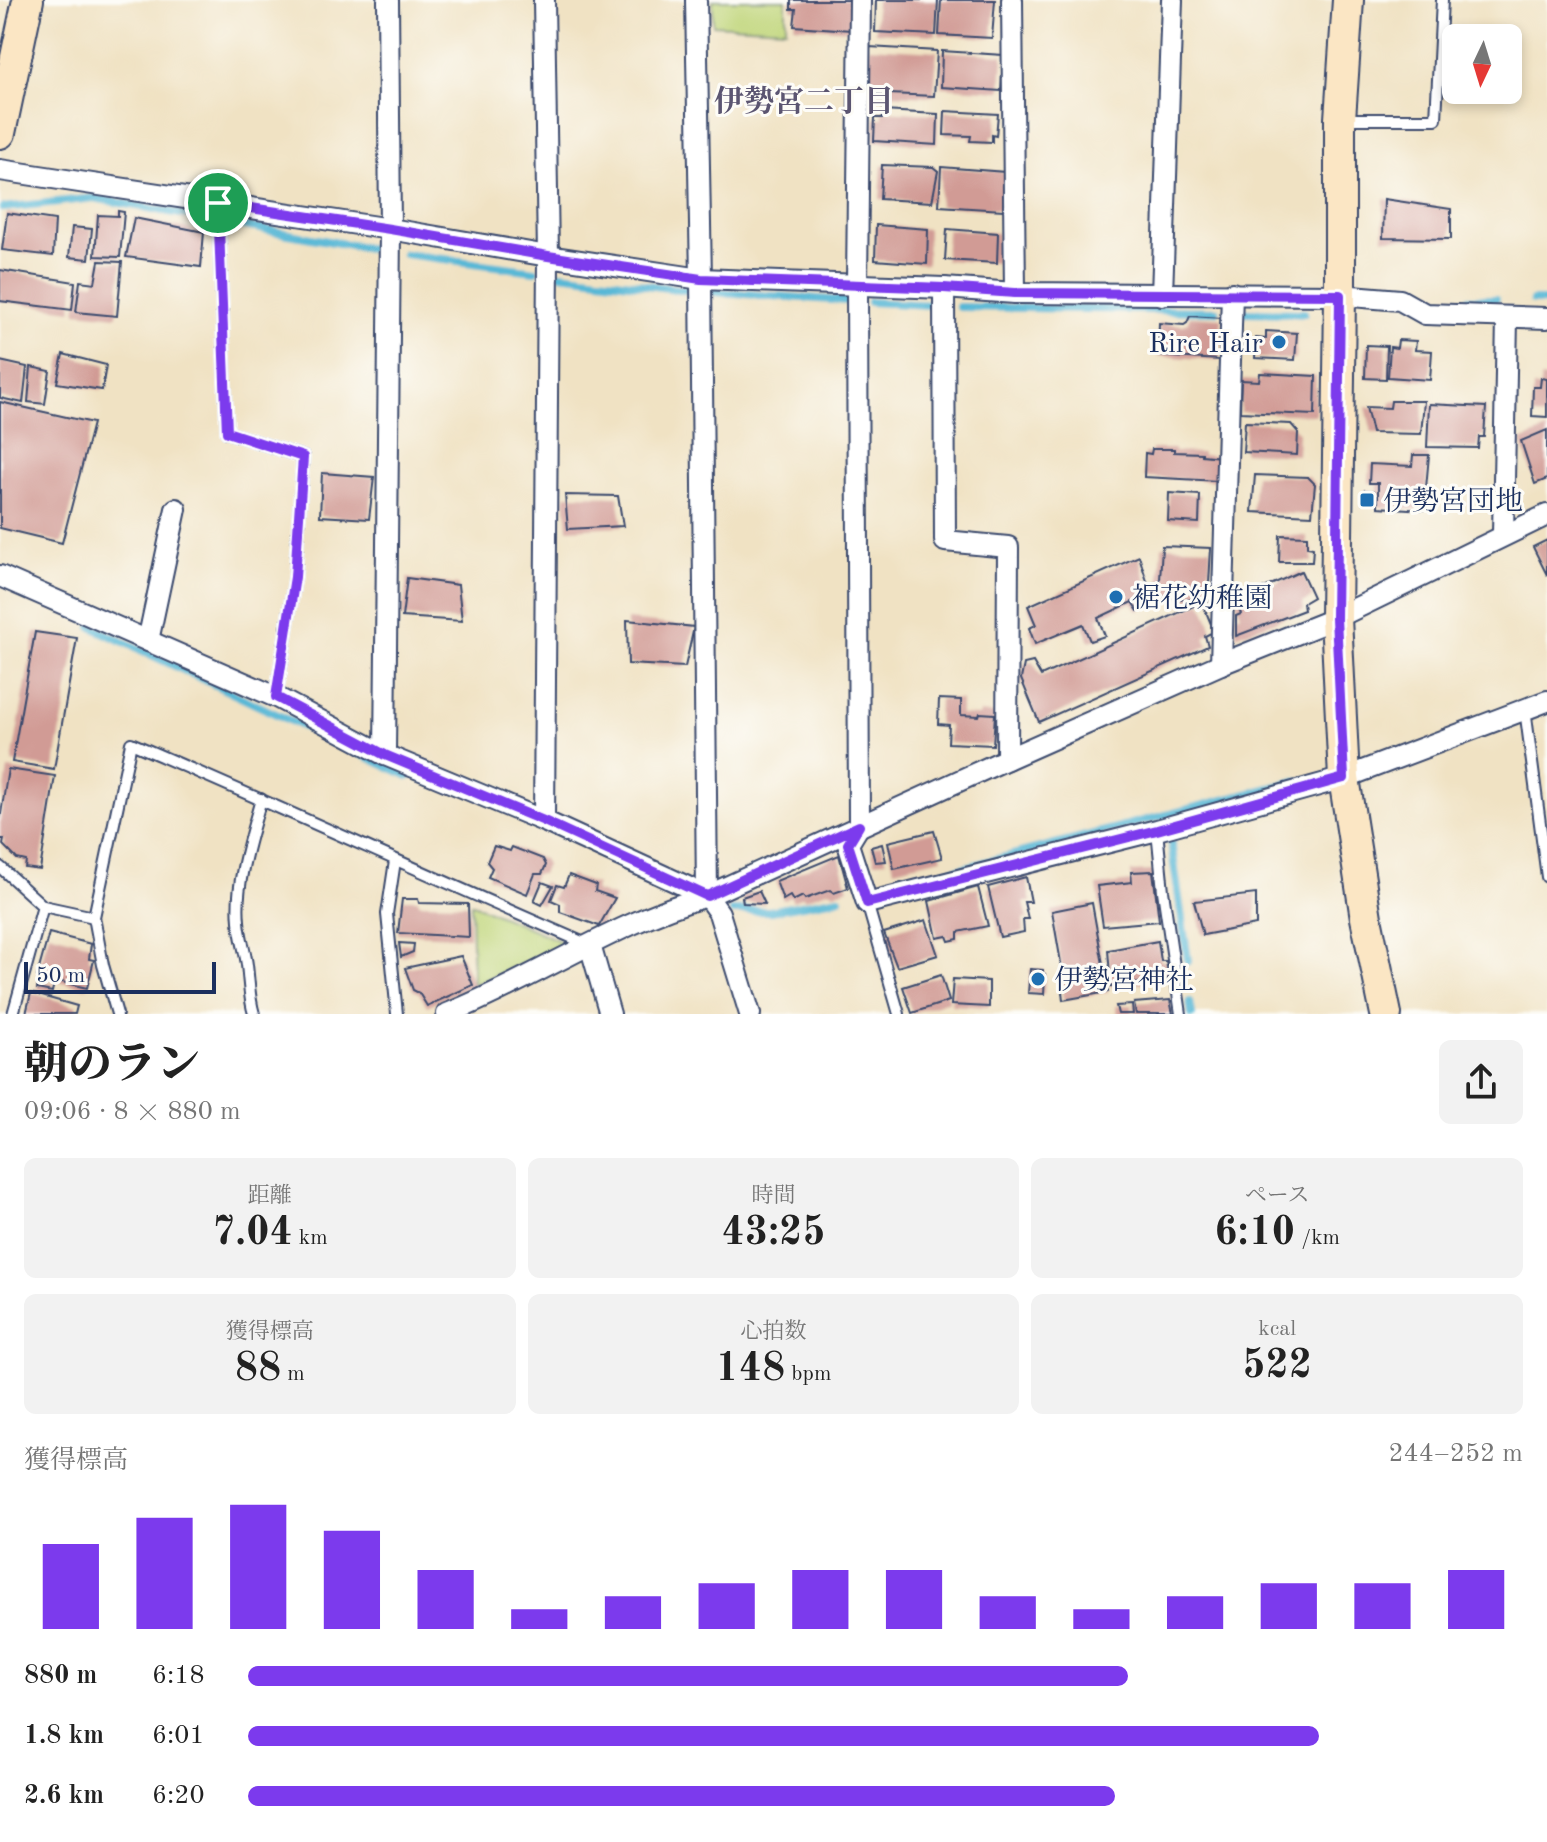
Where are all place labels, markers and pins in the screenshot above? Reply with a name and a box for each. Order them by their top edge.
pin [184,169,252,237]
place label: Rire Hair [1148,331,1263,359]
marker: Rire Hair [1270,333,1288,351]
place label: 伊勢宮団地 [1383,486,1523,517]
marker: 伊勢宮団地 [1358,491,1376,509]
place label: 裾花幼稚園 [1132,583,1272,614]
marker: 裾花幼稚園 [1107,588,1125,606]
place label: 伊勢宮神社 [1054,965,1194,996]
marker: 伊勢宮神社 [1029,970,1047,988]

